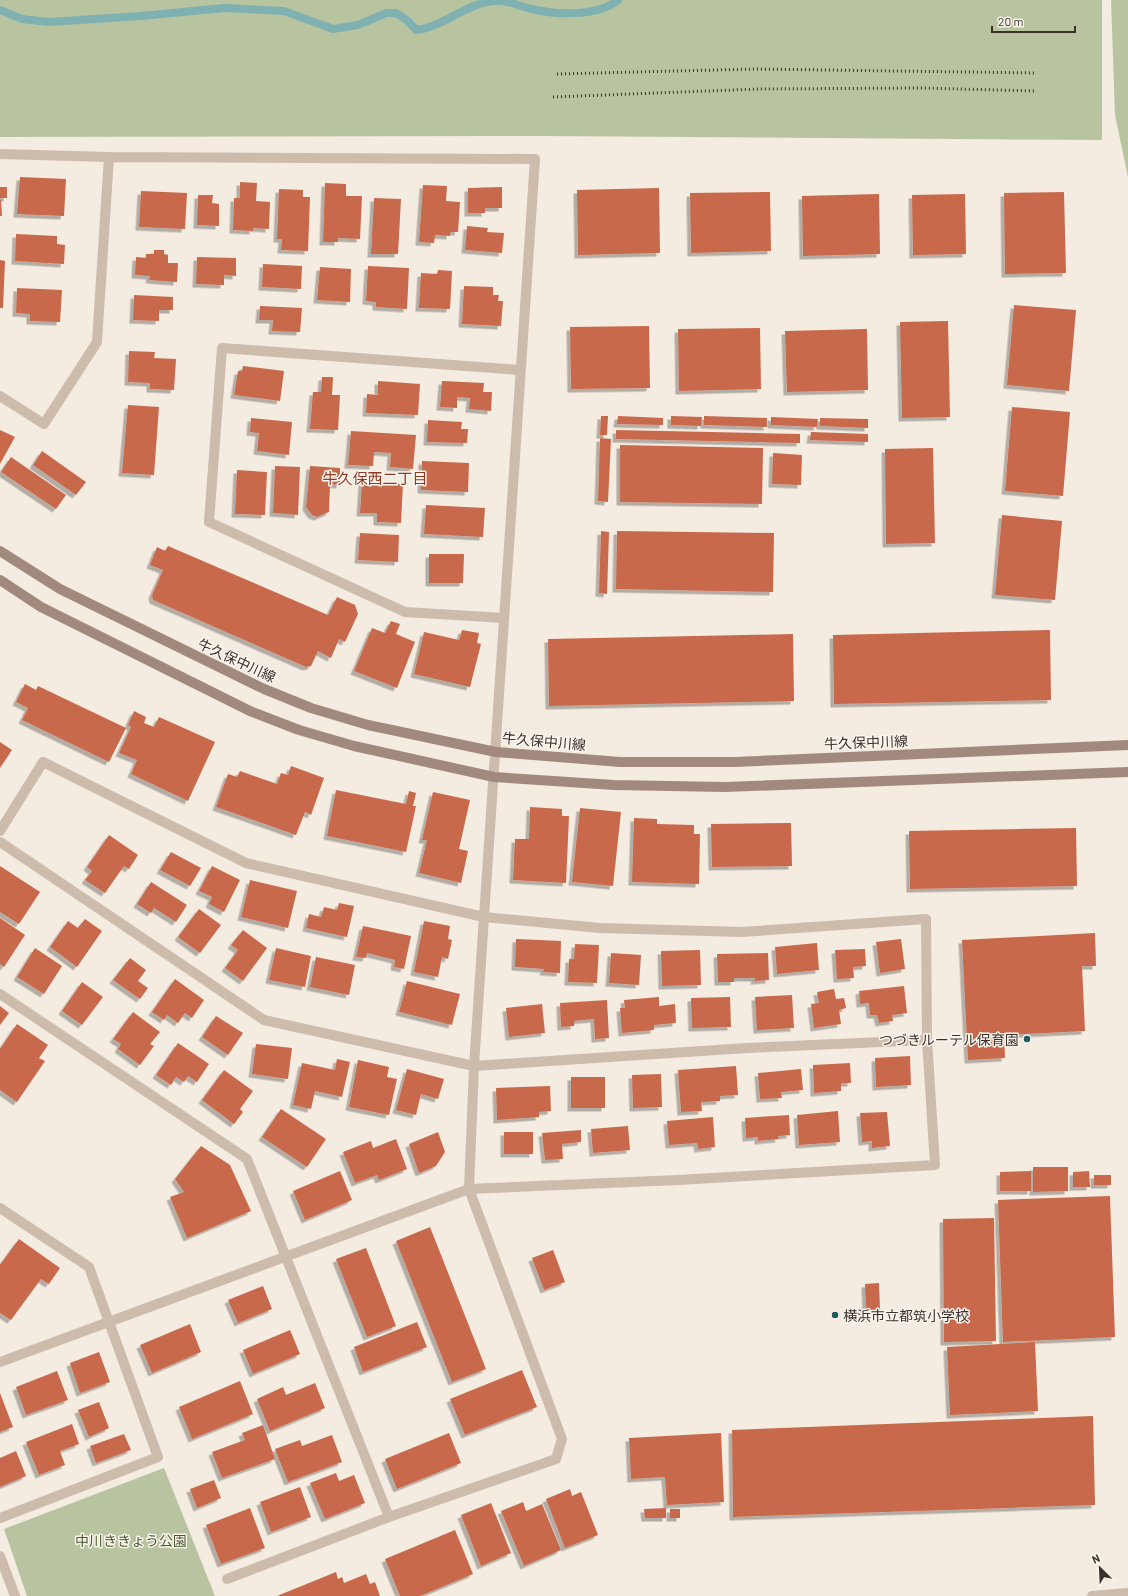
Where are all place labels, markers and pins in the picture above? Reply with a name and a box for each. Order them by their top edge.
place label: つづきルーテル保育園 [879,1031,1019,1048]
marker: つづきルーテル保育園 [1022,1034,1032,1044]
place label: 横浜市立都筑小学校 [843,1307,969,1324]
marker: 横浜市立都筑小学校 [830,1310,840,1320]

